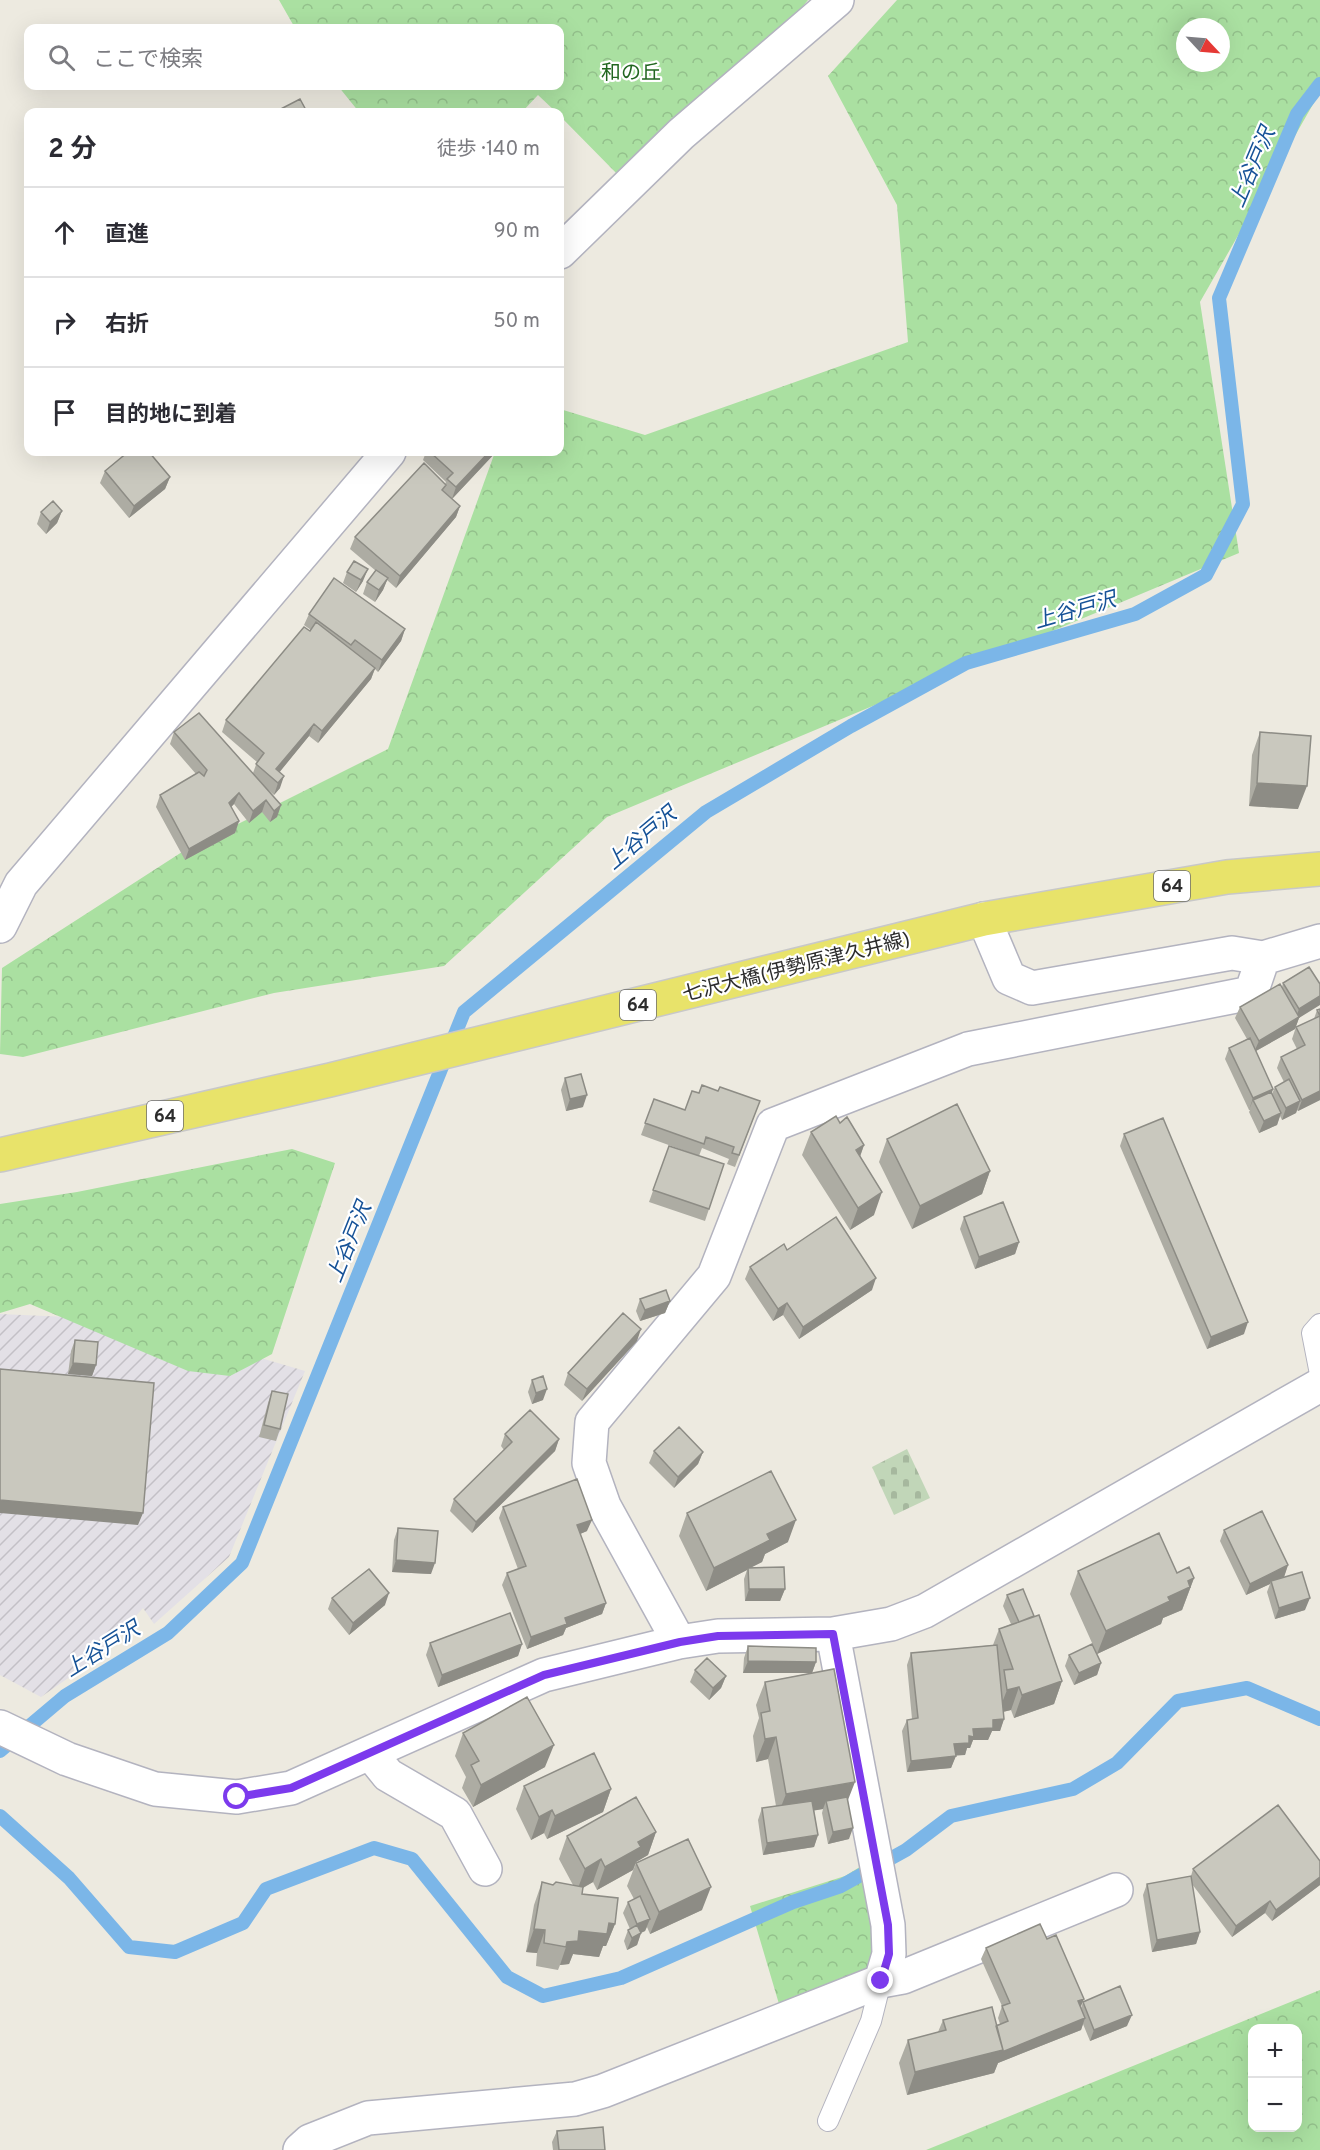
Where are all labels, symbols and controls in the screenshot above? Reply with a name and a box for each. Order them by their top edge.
north arrow [1176,18,1230,72]
search box [24,24,564,90]
icon: search [45,41,78,74]
text: ここで検索 [93,47,203,74]
park label: 和の丘 [601,61,661,87]
water label: 上谷戸沢 [1225,121,1283,212]
text: 2 分 [48,134,96,167]
text: 徒歩 · 140 m [437,137,540,163]
icon: ahead [48,216,81,249]
text: 90 m [494,219,540,245]
text: 直進 [105,222,149,249]
icon: right [48,306,81,339]
text: 50 m [493,309,540,335]
text: 右折 [105,312,149,339]
icon: arrive [48,396,81,429]
text: 目的地に到着 [105,402,237,429]
water label: 上谷戸沢 [1031,586,1122,636]
water label: 上谷戸沢 [601,800,685,876]
road number: 64 [1154,871,1190,901]
street label: 七沢大橋(伊勢原津久井線) [680,927,913,1009]
road number: 64 [620,990,656,1020]
road number: 64 [147,1101,183,1131]
water label: 上谷戸沢 [322,1196,380,1287]
water label: 上谷戸沢 [60,1615,148,1684]
route start [223,1783,249,1809]
route end [867,1967,893,1993]
map controls [1248,2024,1302,2132]
button: + [1248,2024,1302,2078]
button: − [1248,2078,1302,2132]

